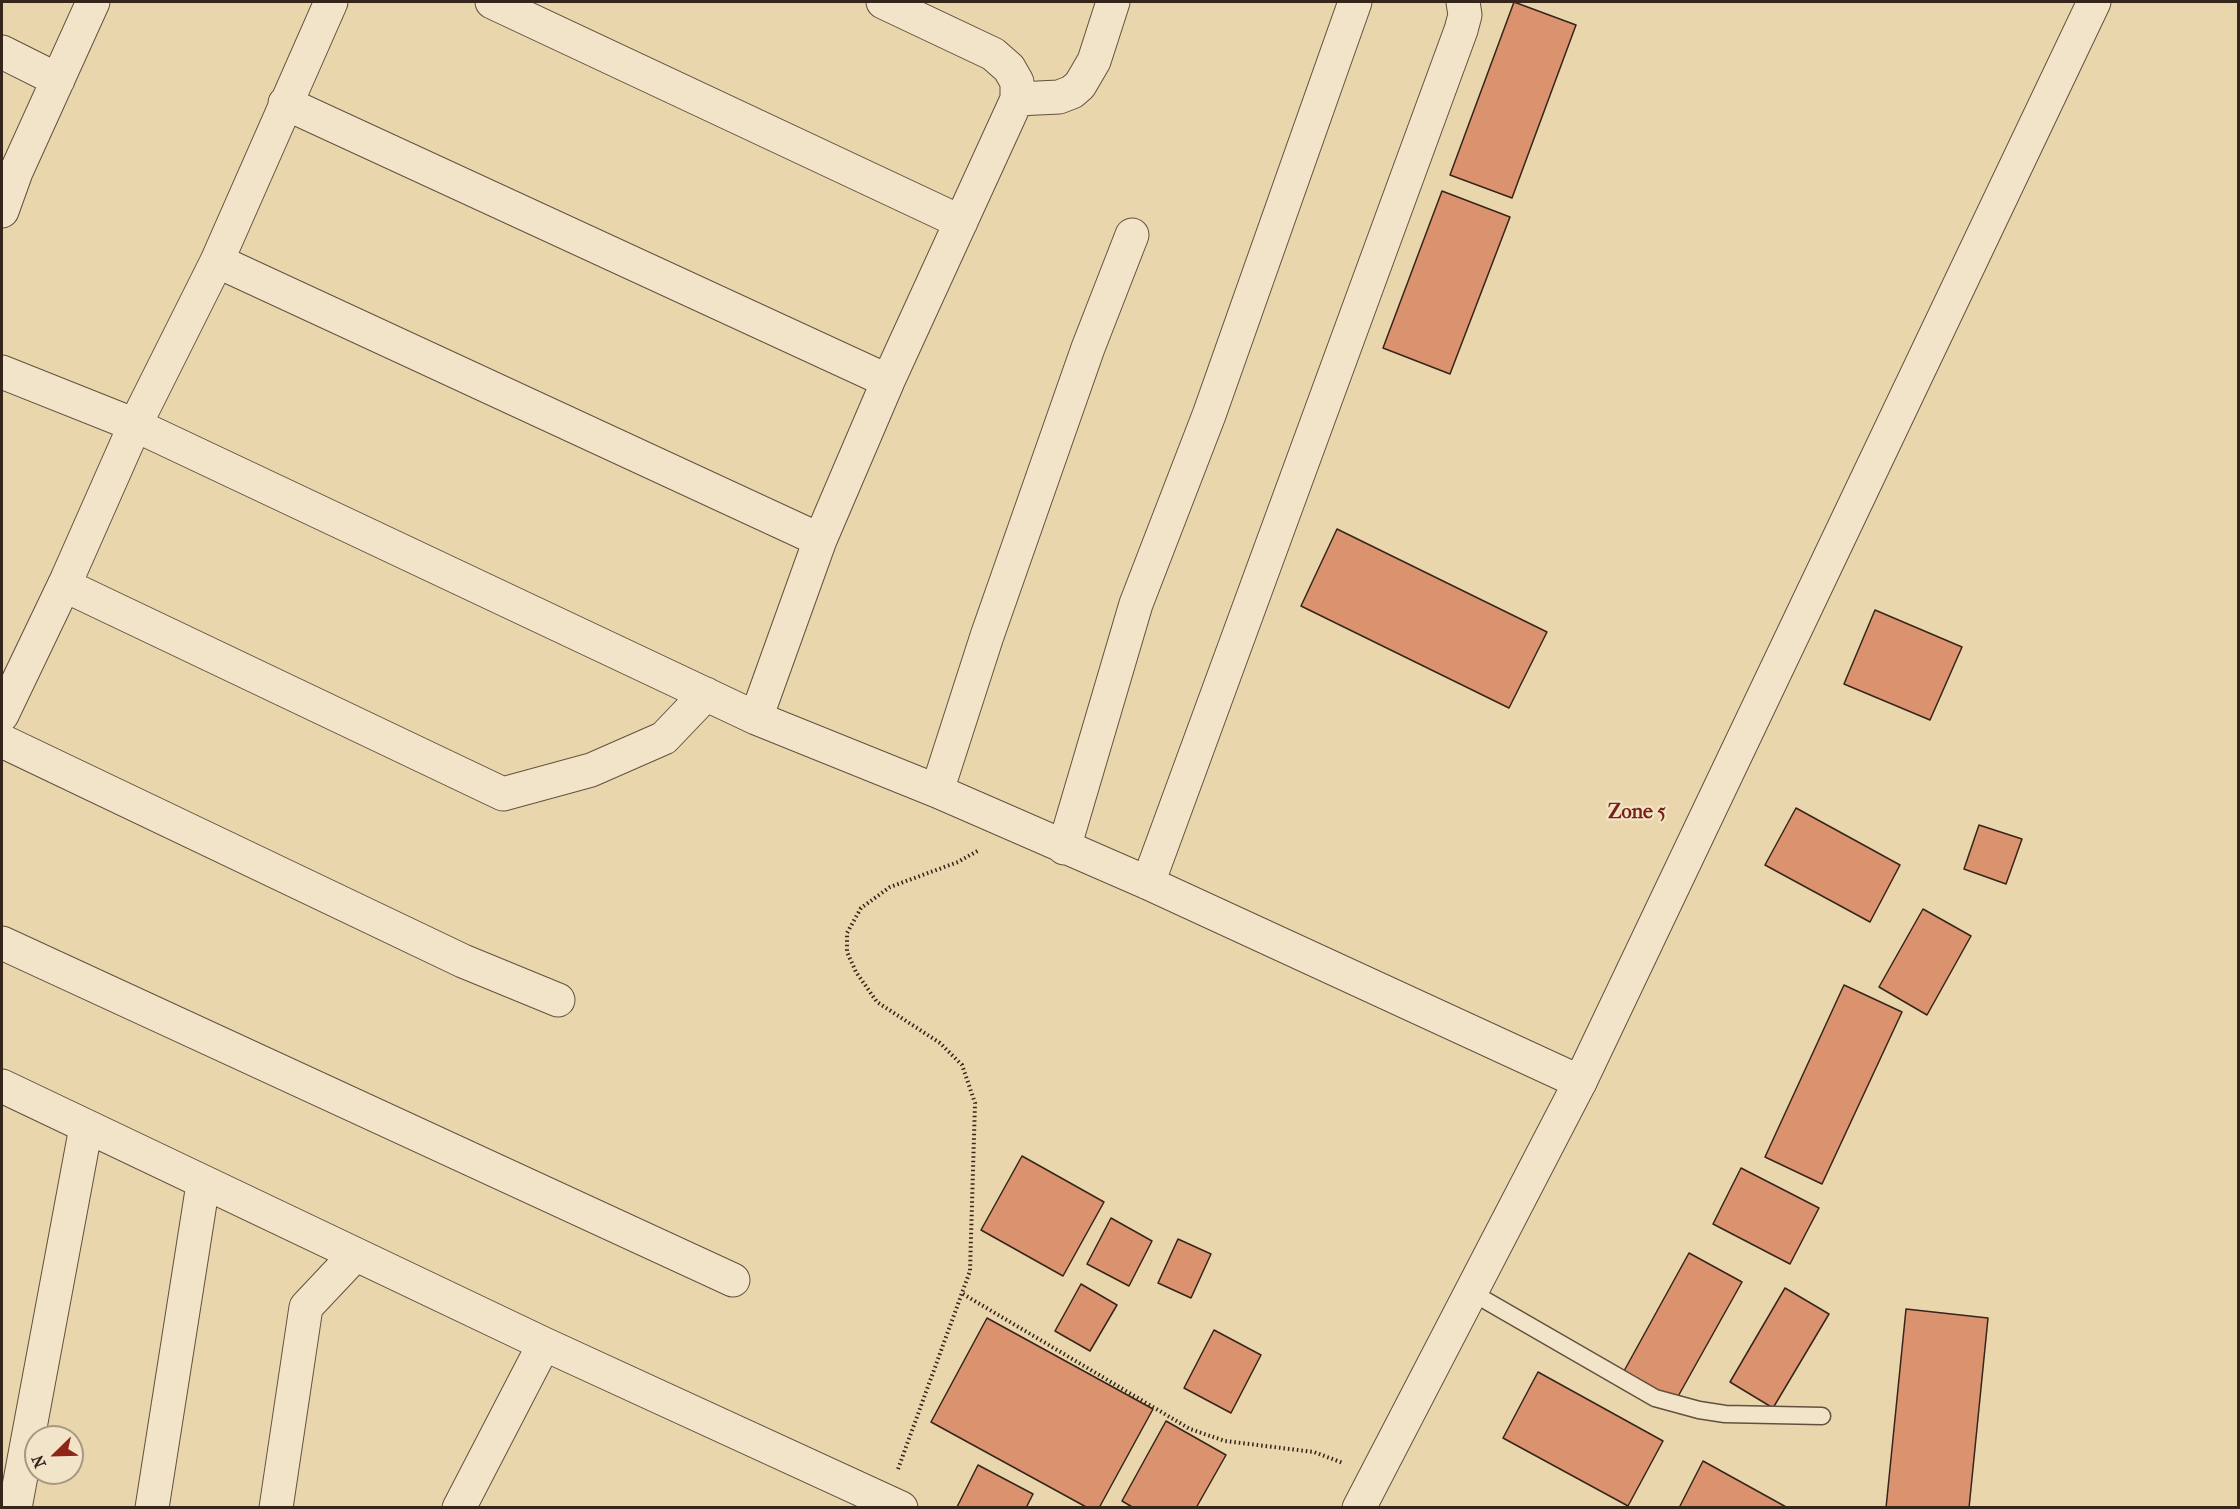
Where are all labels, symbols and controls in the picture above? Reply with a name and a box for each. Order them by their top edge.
district label: Zone 5 [1608,801,1666,825]
north arrow [24,1425,84,1485]
text: N [28,1452,50,1471]

